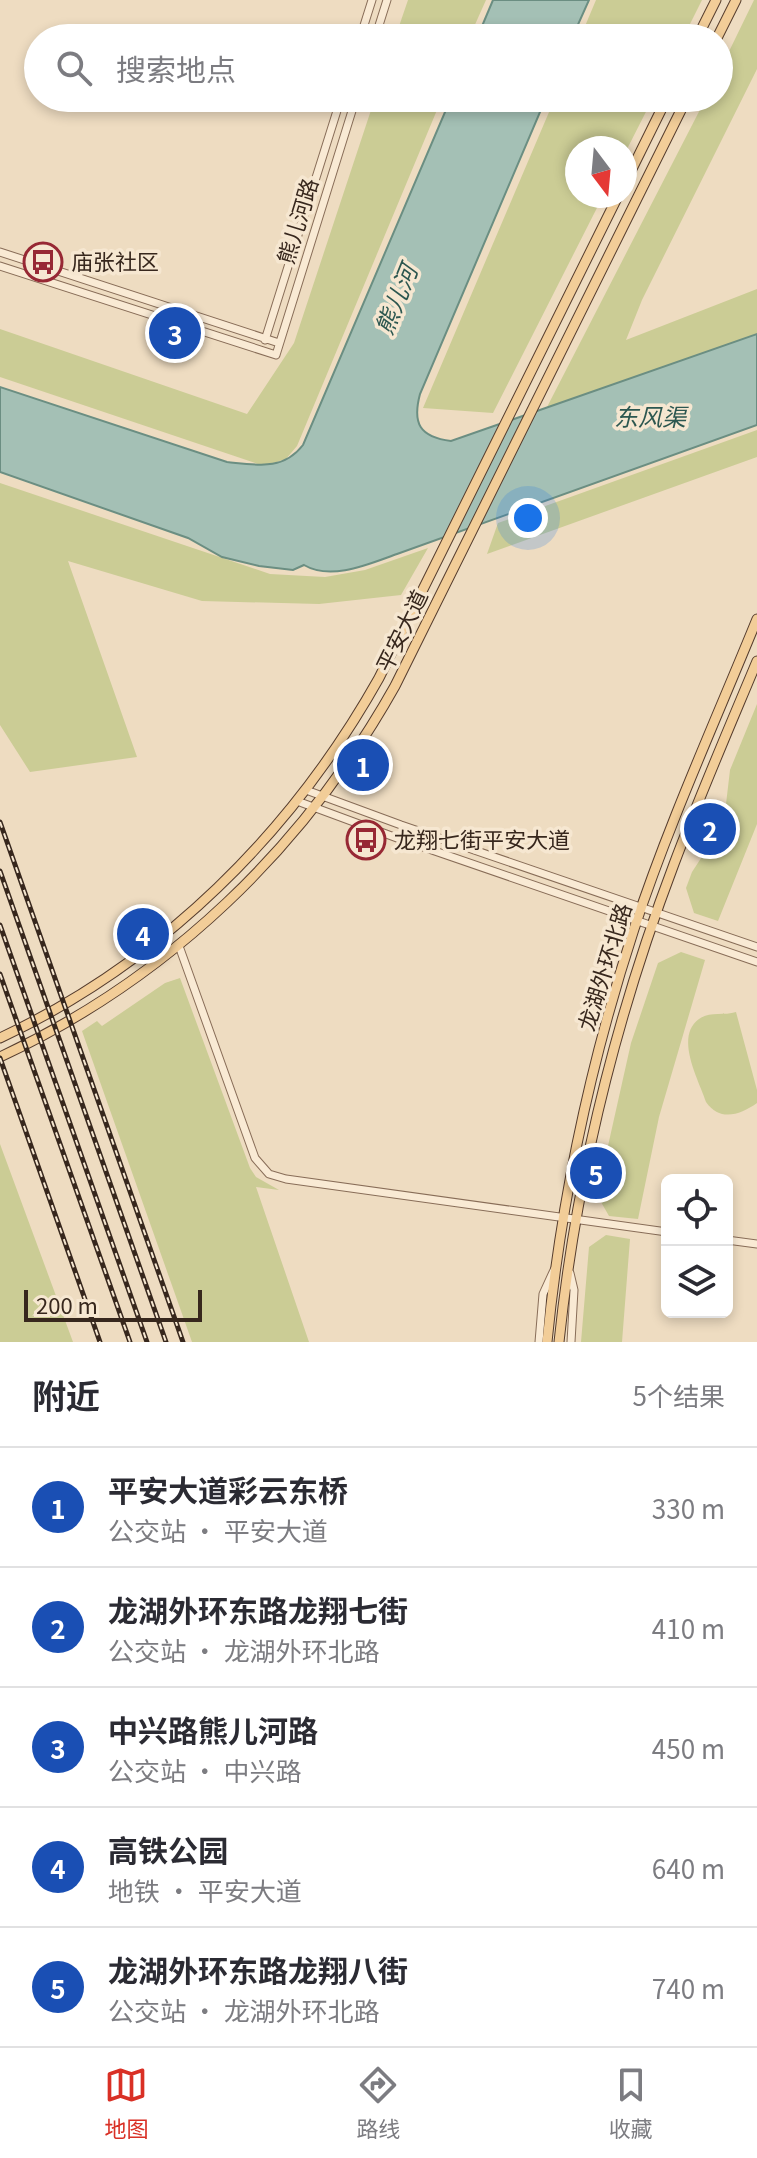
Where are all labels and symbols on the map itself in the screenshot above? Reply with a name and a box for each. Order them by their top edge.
north arrow [565,136,637,208]
street label: 熊儿河路 [268,174,324,267]
bus stop icon: 庙张社区 [22,241,64,283]
place label: 庙张社区 [71,244,159,276]
water label: 熊儿河 [365,255,426,339]
pin: 3 [149,303,201,363]
water label: 东风渠 [614,398,689,433]
your location [508,498,548,538]
street label: 平安大道 [367,584,434,677]
pin: 1 [337,735,389,795]
pin: 2 [684,799,736,859]
bus stop icon: 龙翔七街平安大道 [345,819,387,861]
place label: 龙翔七街平安大道 [394,822,570,854]
street label: 龙湖外环北路 [568,899,638,1034]
pin: 4 [117,904,169,964]
pin: 5 [570,1143,622,1203]
scale bar [24,1286,202,1322]

